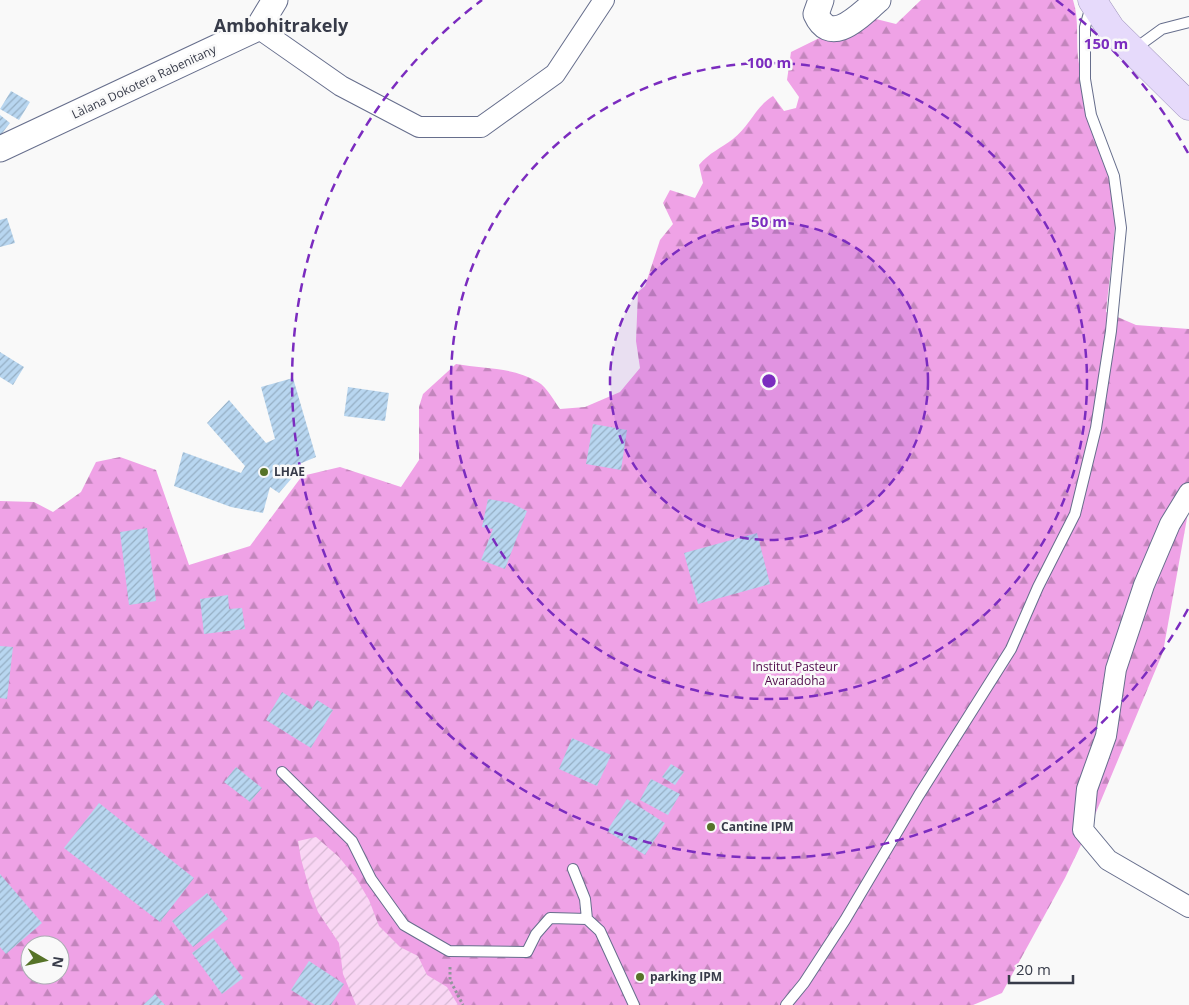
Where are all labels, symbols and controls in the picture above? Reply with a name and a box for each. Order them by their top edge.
district label: Ambohitrakely [214,13,349,37]
text: 150 m [1084,33,1128,53]
street label: Làlana Dokotera Rabenitany [69,40,220,123]
text: 100 m [747,52,791,72]
text: 50 m [751,211,787,231]
centre of rings [760,372,778,390]
place label: LHAE [274,463,305,480]
marker: LHAE [258,466,270,478]
park label: Institut Pasteur Avaradoha [752,658,838,689]
place label: Cantine IPM [721,818,794,835]
marker: Cantine IPM [705,821,717,833]
north arrow [20,935,70,985]
scale bar [1009,952,1073,984]
text: N [48,955,69,969]
text: 20 m [1016,959,1051,979]
place label: parking IPM [650,968,722,985]
marker: parking IPM [634,971,646,983]

